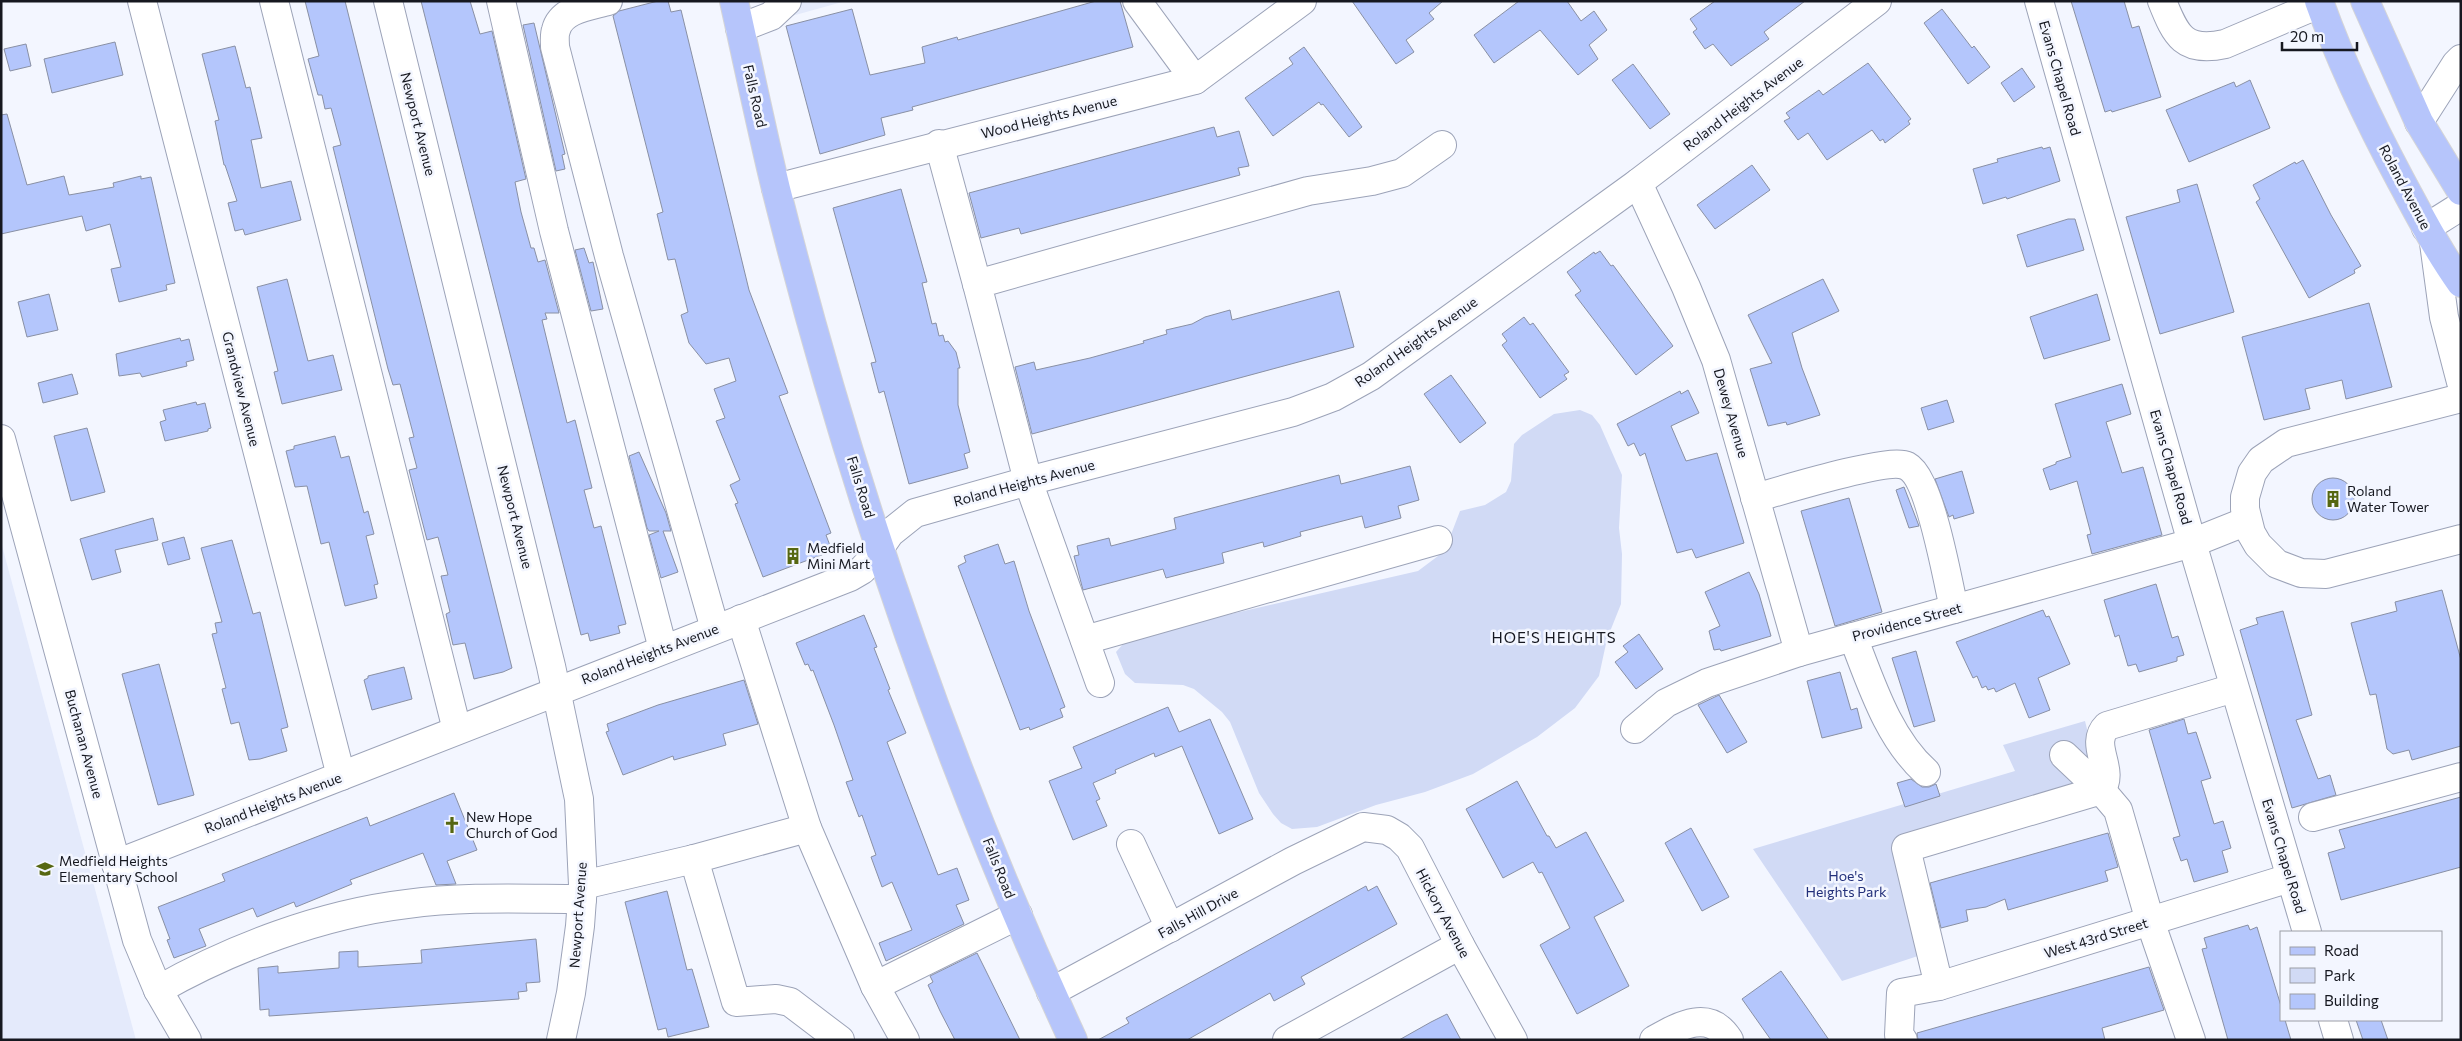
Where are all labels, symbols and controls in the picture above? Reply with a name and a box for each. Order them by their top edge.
street label: Evans Chapel Road [2036,18,2085,137]
scale bar [2282,20,2357,52]
text: 20 m [2290,27,2324,45]
street label: Roland Heights Avenue [1679,53,1806,154]
street label: Falls Road [740,63,771,129]
street label: Newport Avenue [397,70,440,178]
street label: Wood Heights Avenue [979,91,1119,142]
street label: Roland Avenue [2376,141,2435,232]
street label: Roland Heights Avenue [1351,293,1480,390]
street label: Grandview Avenue [219,330,264,448]
street label: Dewey Avenue [1711,366,1752,460]
street label: Evans Chapel Road [2147,407,2196,526]
street label: Falls Road [844,454,879,520]
street label: Roland Heights Avenue [951,455,1096,510]
street label: Newport Avenue [494,463,537,571]
place label: Roland Water Tower [2347,482,2430,515]
building icon: Roland Water Tower [2323,489,2343,509]
place label: Medfield Mini Mart [807,539,870,572]
building icon: Medfield Mini Mart [783,546,803,566]
street label: Providence Street [1850,599,1964,644]
street label: Roland Heights Avenue [579,620,721,688]
district label: HOE'S HEIGHTS [1491,628,1617,646]
street label: Buchanan Avenue [62,688,107,800]
street label: Roland Heights Avenue [202,769,344,837]
street label: Evans Chapel Road [2259,796,2310,915]
place label: New Hope Church of God [466,808,558,841]
church icon: New Hope Church of God [442,815,462,835]
street label: Falls Road [980,835,1019,901]
place label: Medfield Heights Elementary School [59,852,178,885]
school or university icon: Medfield Heights Elementary School [35,859,55,879]
street label: Newport Avenue [565,861,590,969]
street label: Hickory Avenue [1413,865,1474,960]
park label: Hoe's Heights Park [1805,867,1887,900]
street label: Falls Hill Drive [1155,884,1241,942]
street label: West 43rd Street [2042,914,2150,961]
legend [2280,931,2442,1021]
text: Road [2324,941,2359,959]
text: Park [2324,966,2355,984]
text: Building [2324,991,2379,1009]

